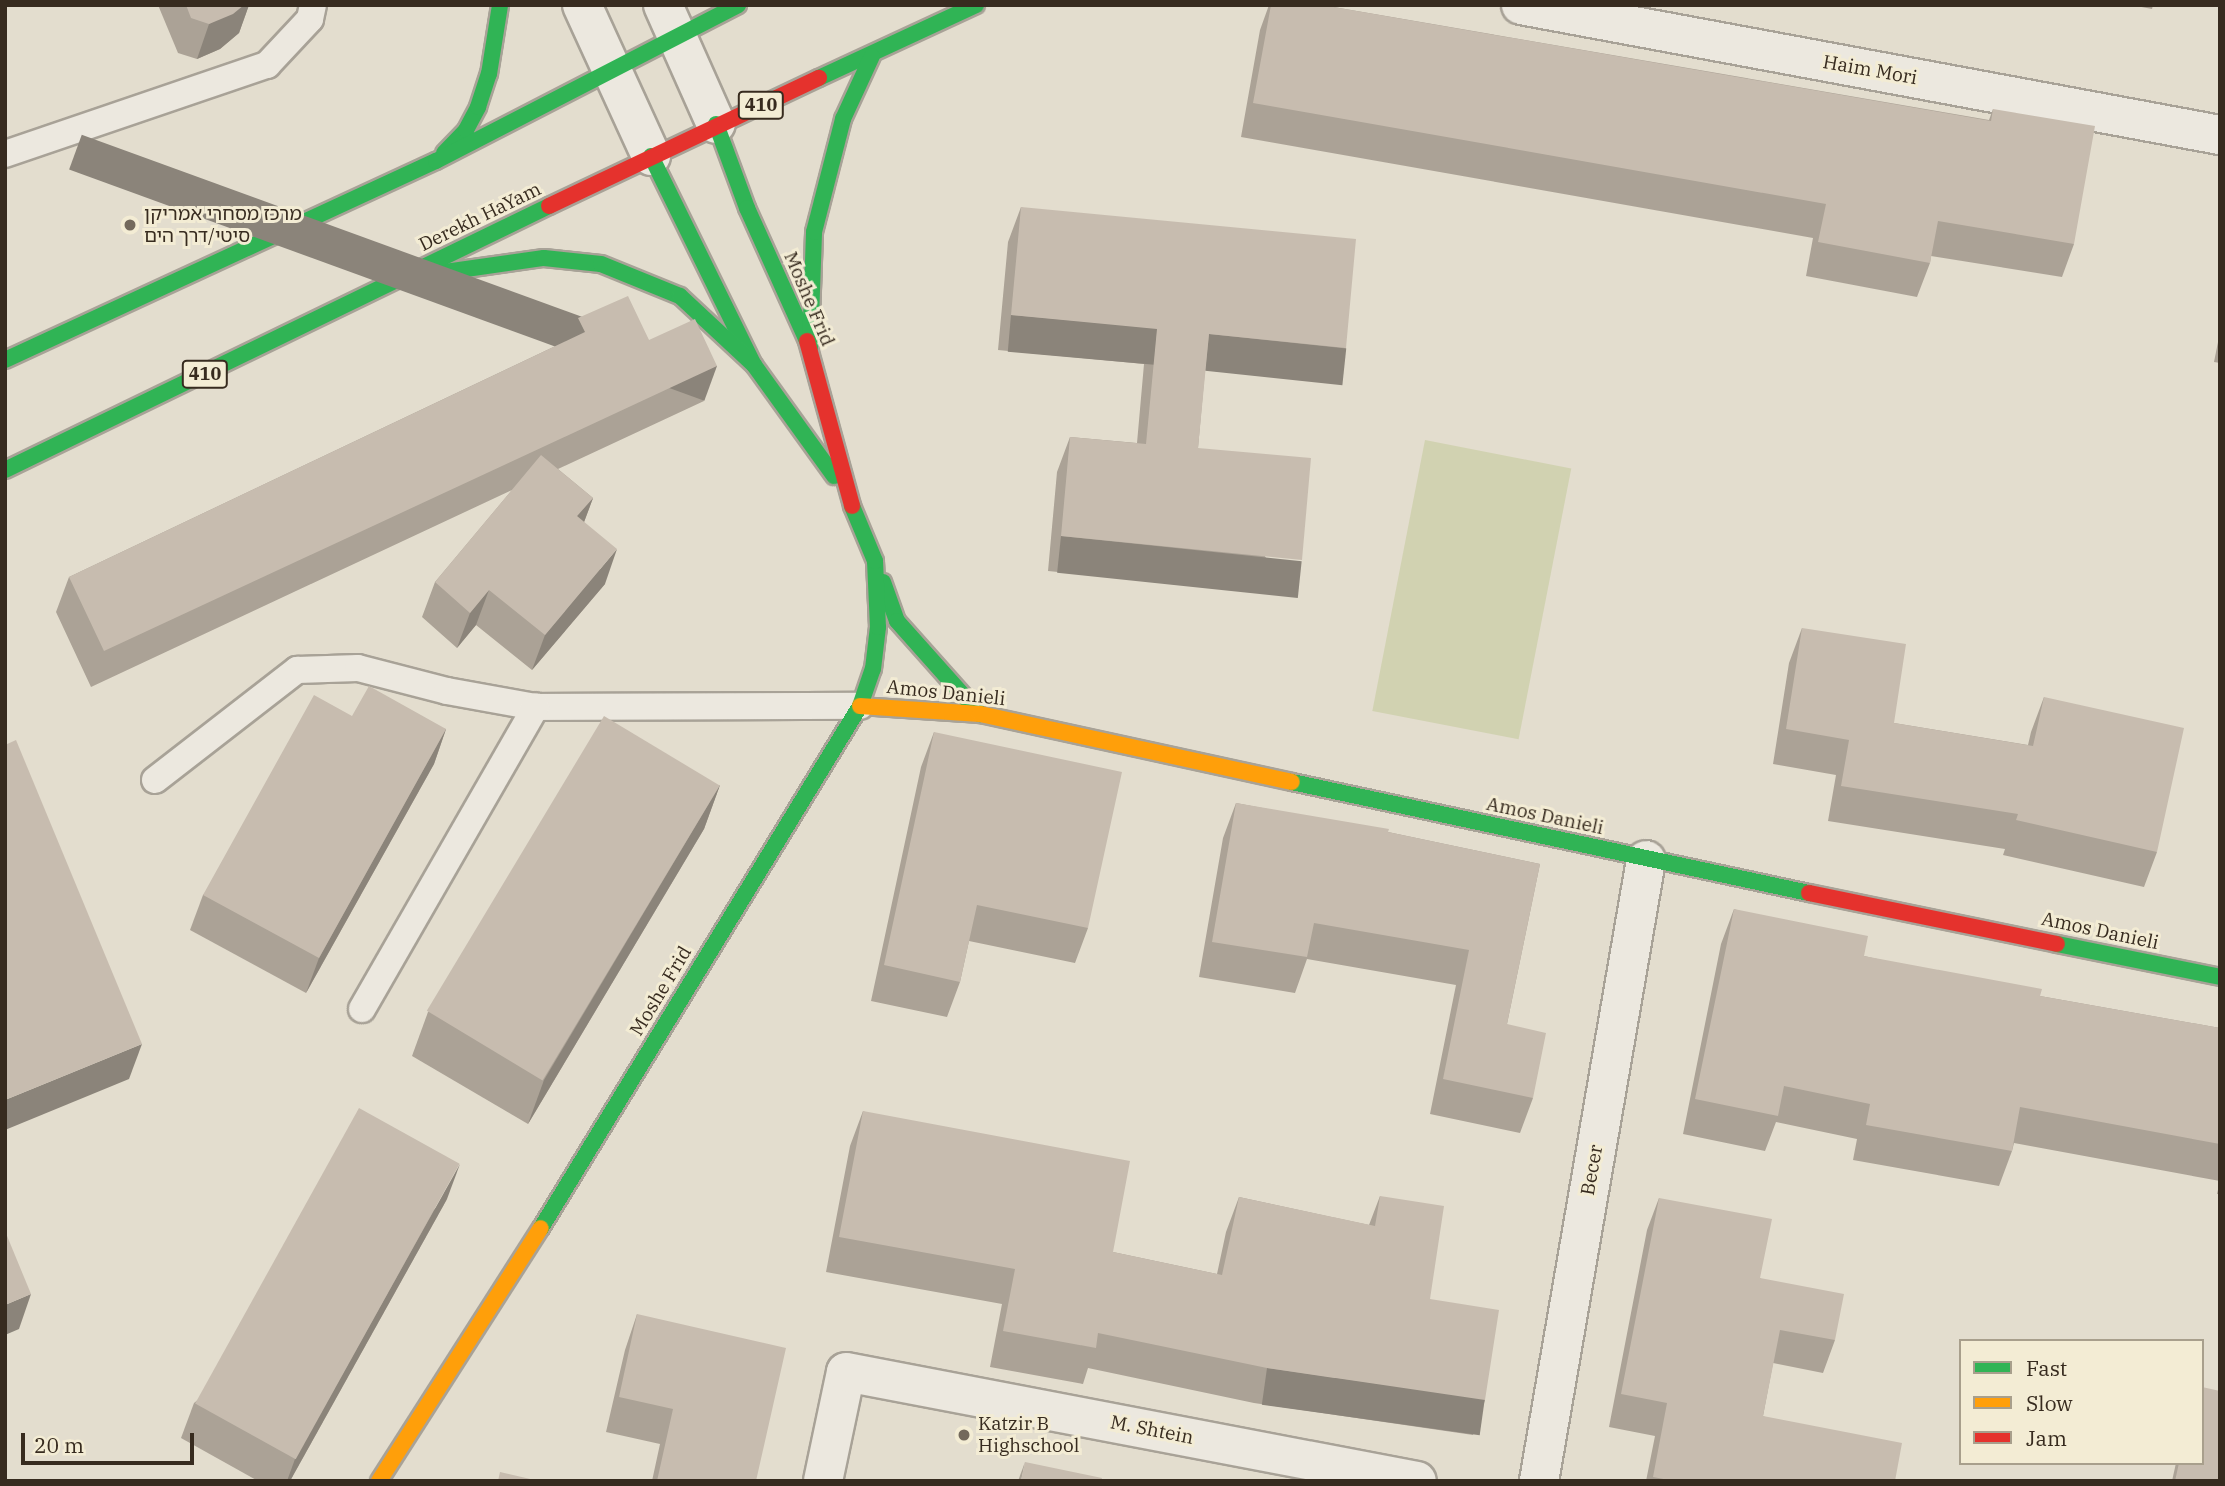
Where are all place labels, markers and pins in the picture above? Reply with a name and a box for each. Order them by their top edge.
place label: מרכז מסחרי אמריקן סיטי/דרך הים [144,203,302,247]
marker: מרכז מסחרי אמריקן סיטי/דרך הים [122,217,138,233]
place label: Katzir B Highschool [978,1413,1079,1457]
marker: Katzir B Highschool [956,1427,972,1443]

